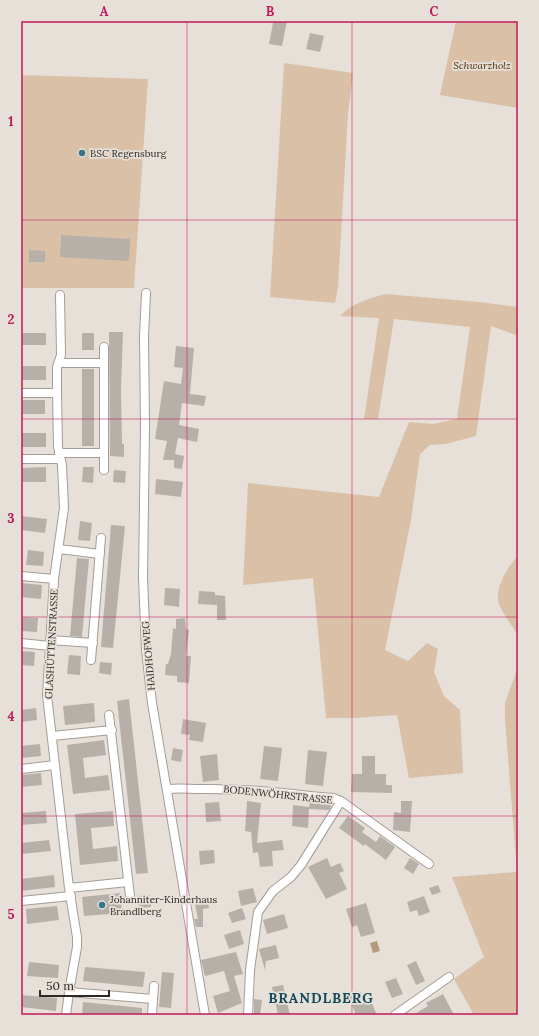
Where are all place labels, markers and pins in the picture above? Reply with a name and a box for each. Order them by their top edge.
place label: BSC Regensburg [90,147,167,160]
marker: BSC Regensburg [77,148,87,158]
place label: Johanniter-Kinderhaus Brandlberg [109,893,218,918]
marker: Johanniter-Kinderhaus Brandlberg [97,900,107,910]

